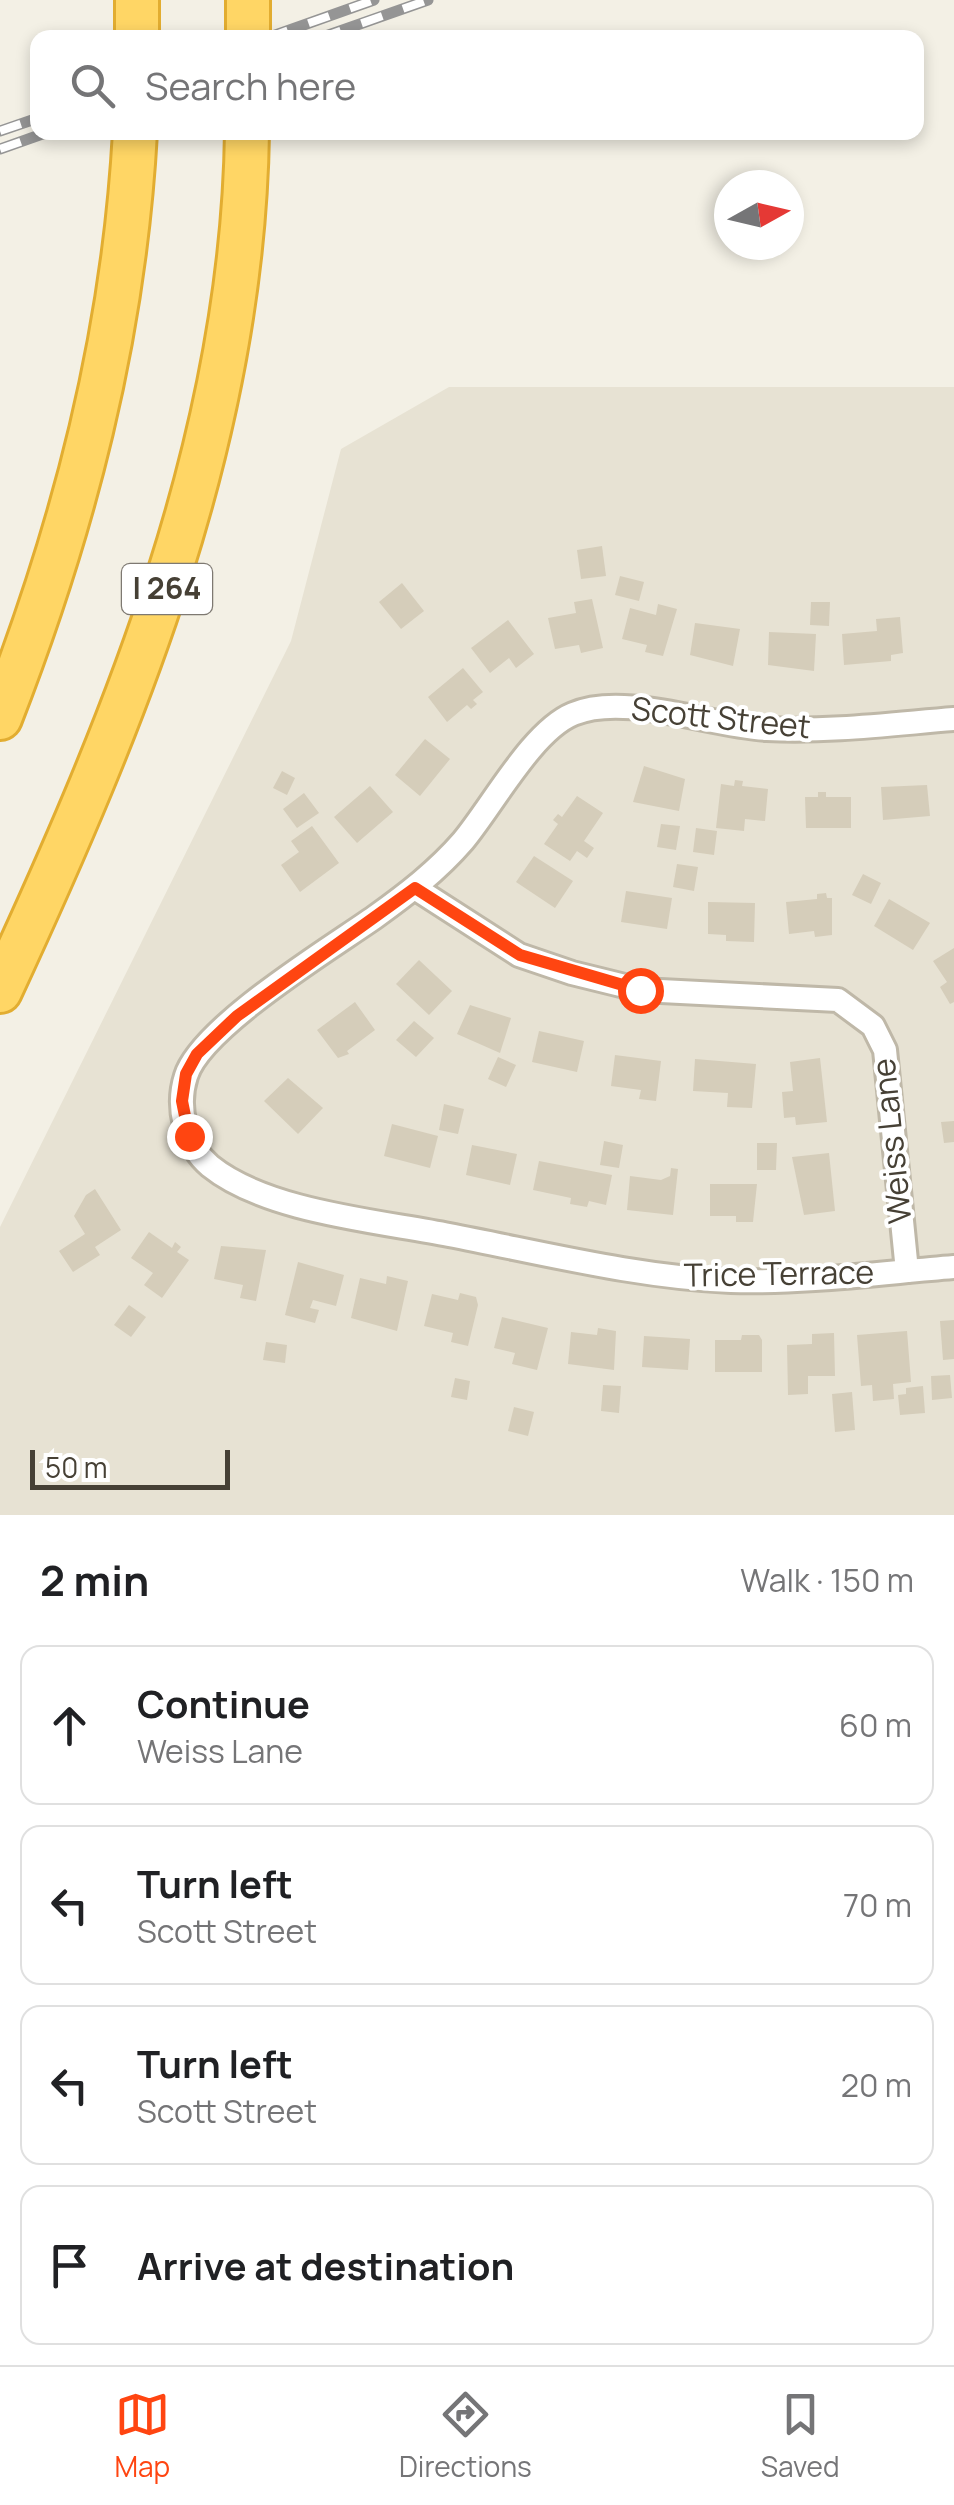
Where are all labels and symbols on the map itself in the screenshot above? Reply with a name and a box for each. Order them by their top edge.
north arrow [714,170,804,260]
road number: I 264 [122,564,212,614]
street label: Scott Street [629,686,813,748]
route start [618,968,664,1014]
street label: Weiss Lane [860,1056,922,1226]
route end [167,1114,213,1160]
street label: Trice Terrace [684,1249,874,1297]
scale bar [30,1445,230,1490]

